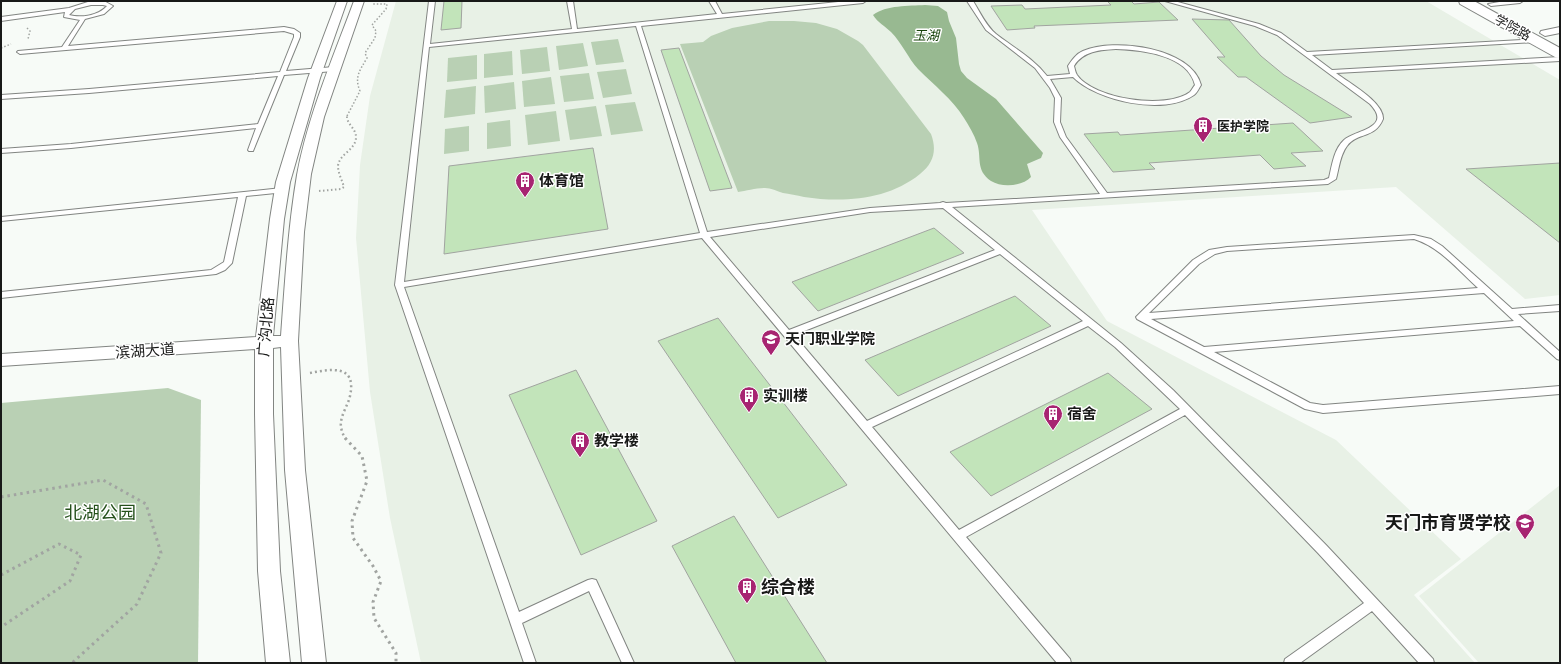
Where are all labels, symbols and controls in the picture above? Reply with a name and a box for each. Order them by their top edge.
street label: 学院路 [1492,11,1534,43]
water label: 玉湖 [913,27,941,43]
building icon: 医护学院 [1192,115,1214,143]
place label: 医护学院 [1217,118,1269,134]
building icon: 体育馆 [514,170,536,198]
place label: 体育馆 [539,172,584,190]
street label: 广沟北路 [254,296,278,358]
school or university icon: 天门职业学院 [760,328,782,356]
place label: 天门职业学院 [785,330,875,348]
street label: 滨湖大道 [114,340,176,362]
building icon: 实训楼 [738,385,760,413]
place label: 实训楼 [763,387,808,405]
building icon: 宿舍 [1042,403,1064,431]
place label: 宿舍 [1067,405,1097,423]
building icon: 教学楼 [569,430,591,458]
place label: 教学楼 [594,432,639,450]
park label: 北湖公园 [64,502,136,524]
place label: 天门市育贤学校 [1385,512,1511,534]
school or university icon: 天门市育贤学校 [1514,512,1536,540]
building icon: 综合楼 [736,576,758,604]
place label: 综合楼 [761,576,815,598]

